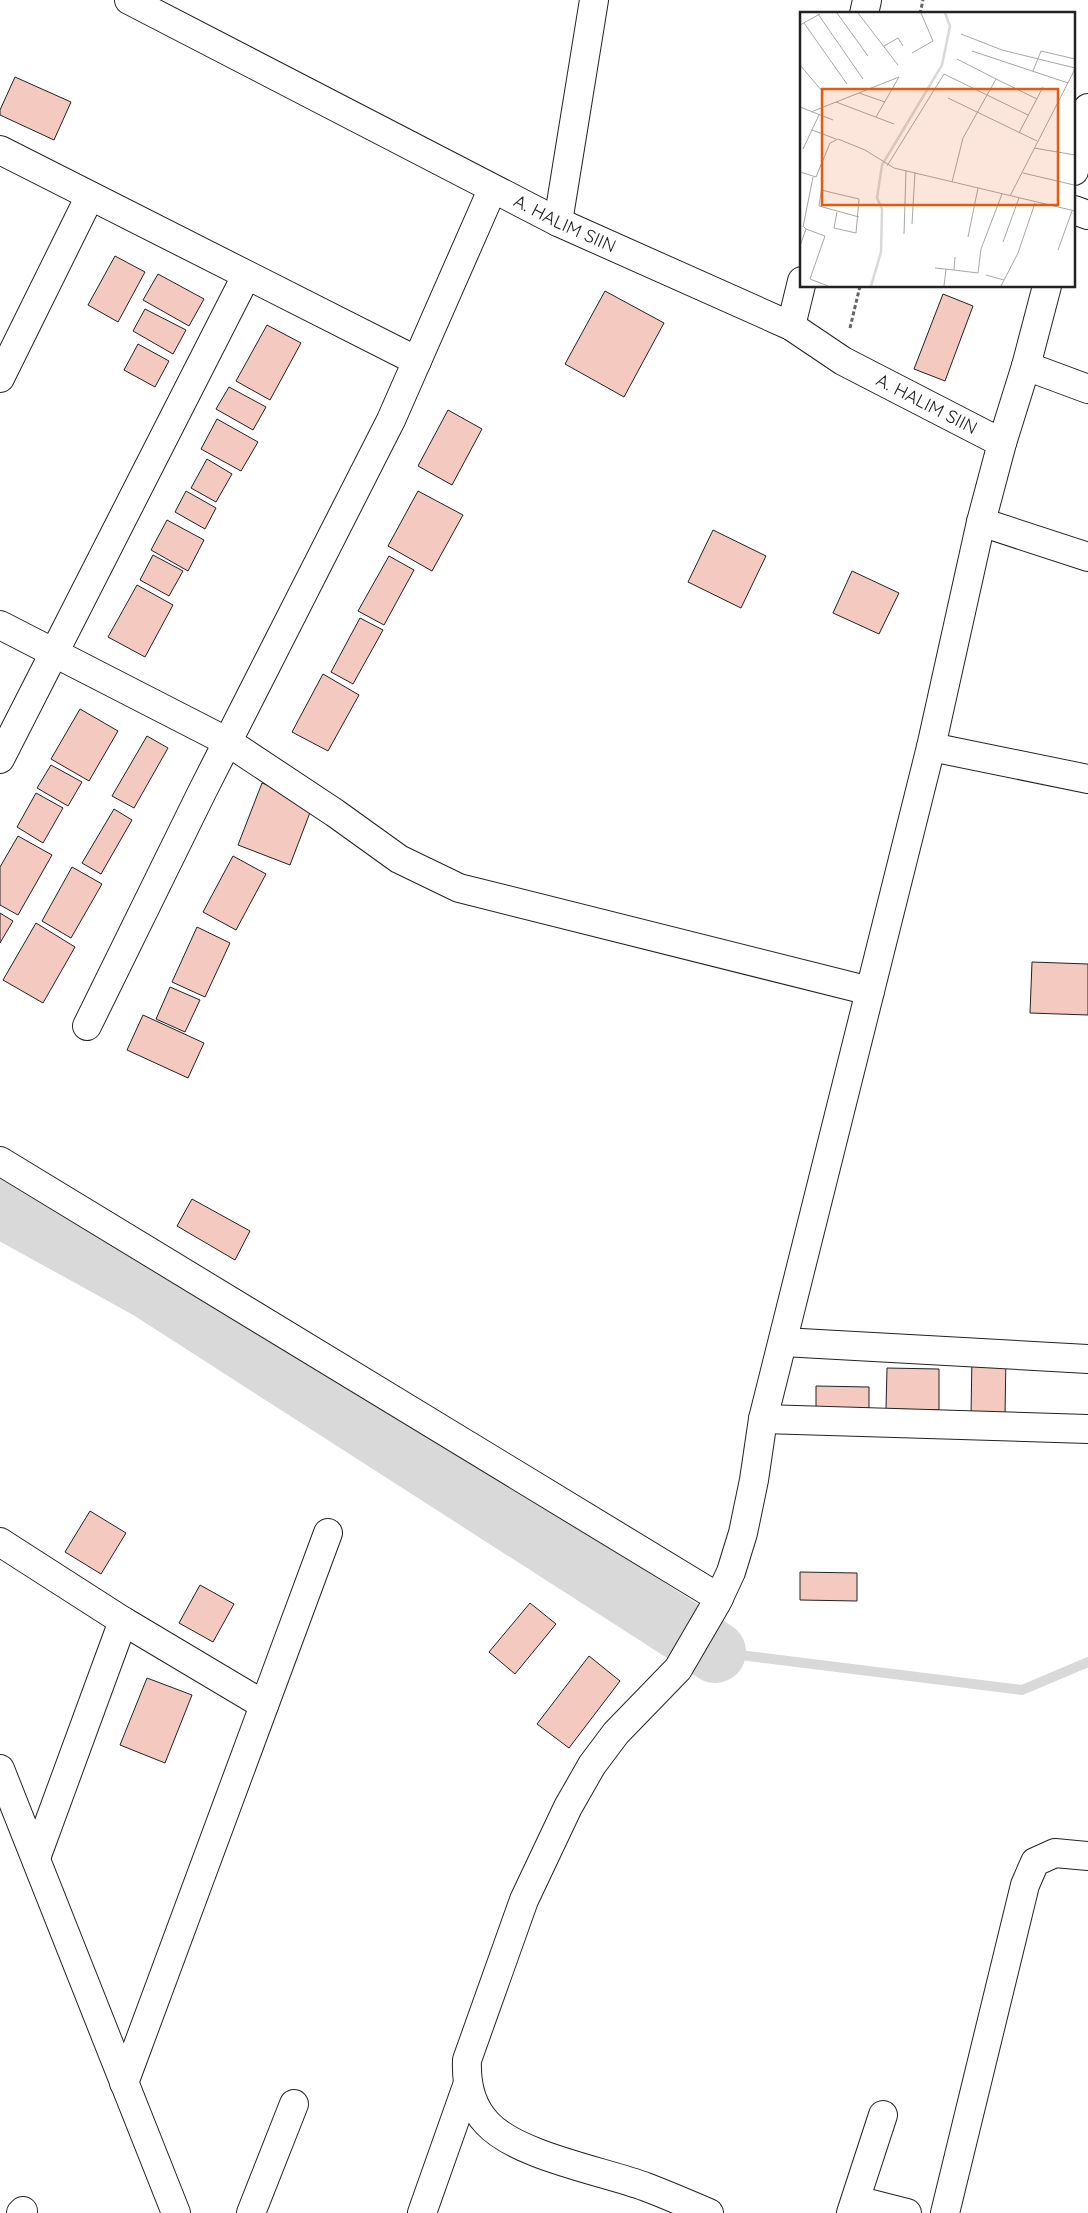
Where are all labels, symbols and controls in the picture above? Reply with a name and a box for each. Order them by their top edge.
inset map [800,12,1076,288]
street label: A. HALIM SIIN [510,189,620,257]
street label: A. HALIM SIIN [872,368,981,439]

